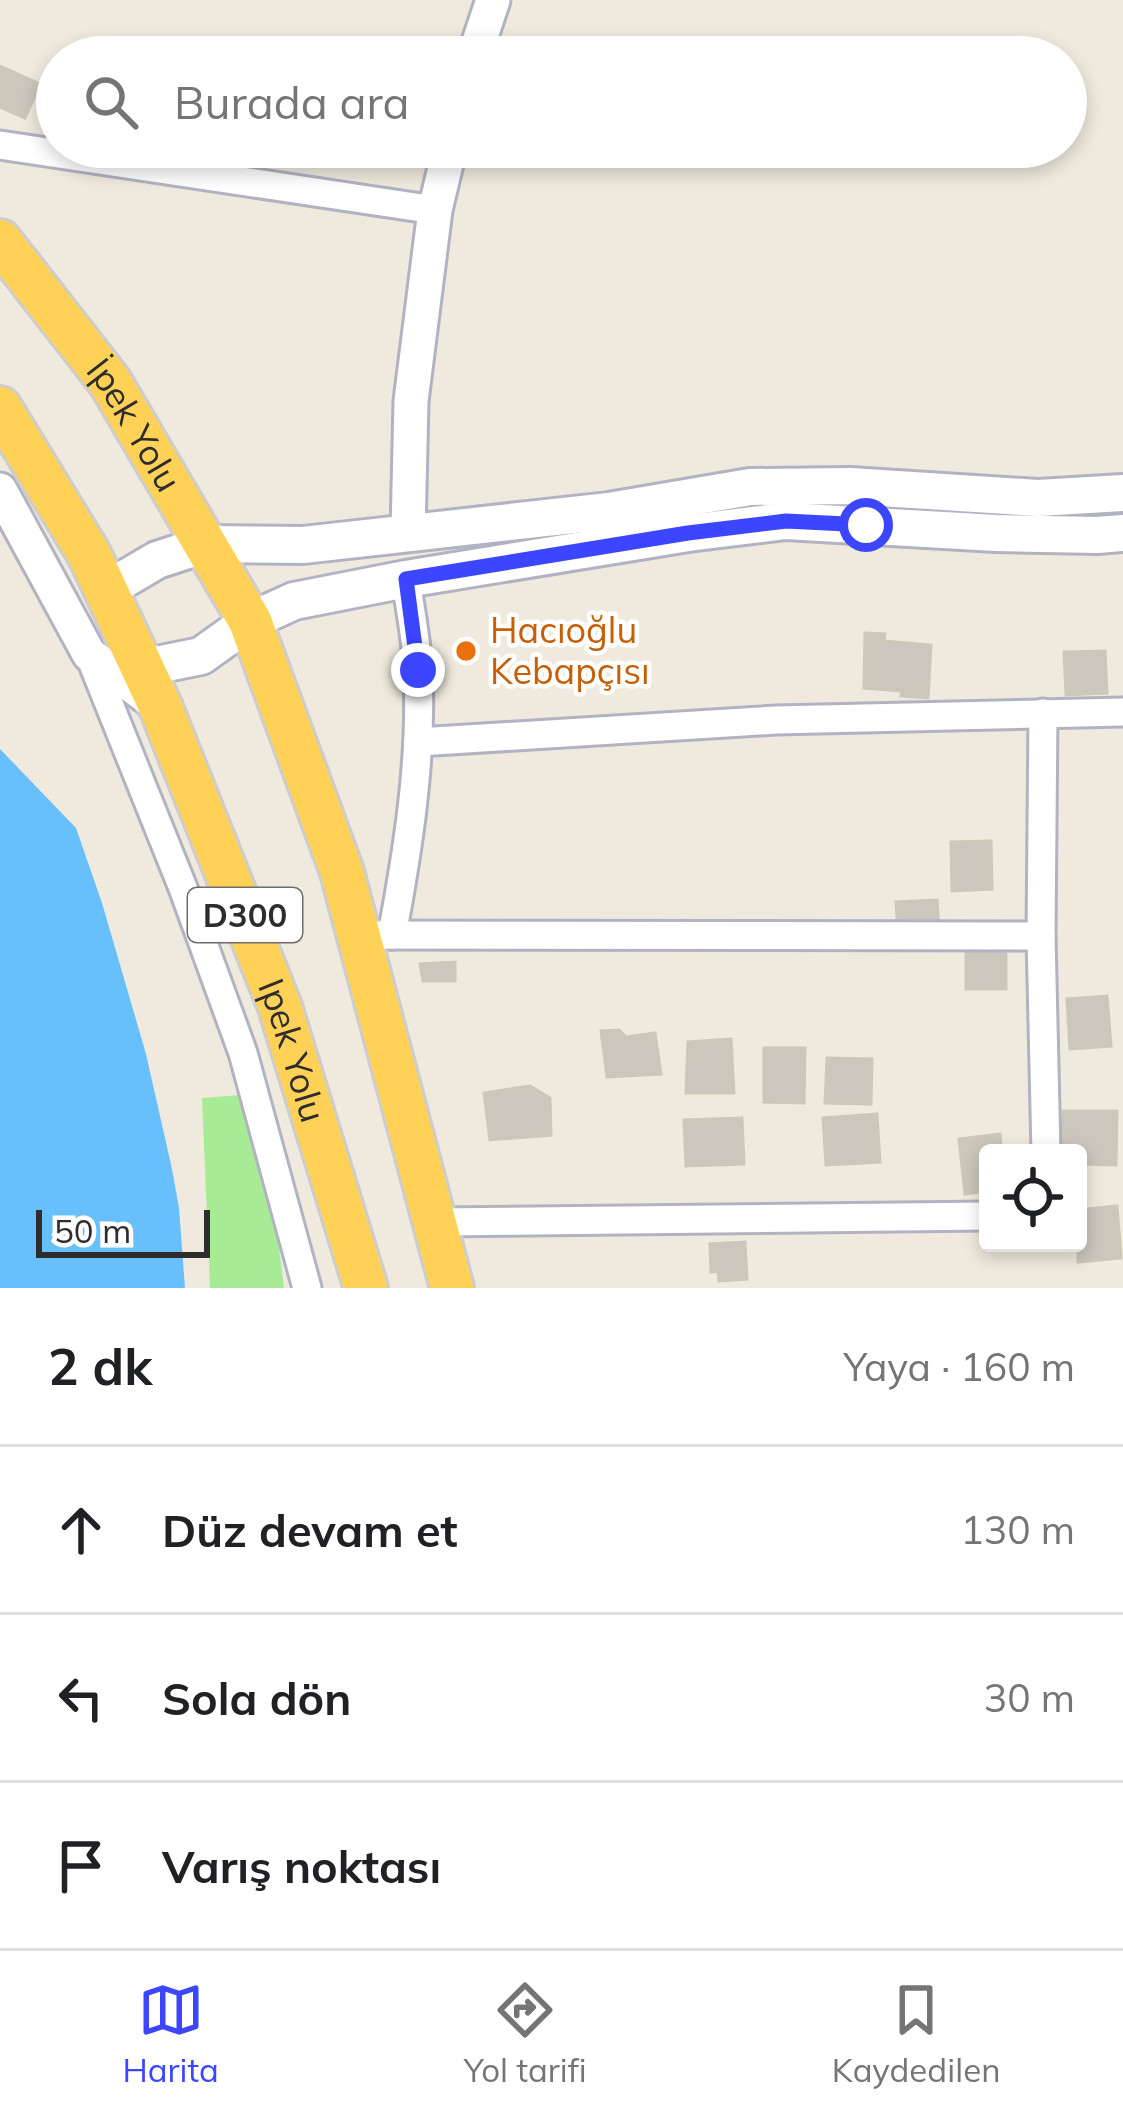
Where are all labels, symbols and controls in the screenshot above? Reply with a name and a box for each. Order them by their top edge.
search box [36,36,1087,168]
icon: search [78,69,144,135]
text: Burada ara [174,74,410,130]
street label: İpek Yolu [78,348,192,499]
route start [839,498,893,552]
place label: Hacıoğlu Kebapçısı [490,607,650,693]
marker: Hacıoğlu Kebapçısı [453,638,479,664]
route end [391,643,445,697]
road number: D300 [188,888,302,942]
street label: Ipek Yolu [249,972,337,1127]
map controls [979,1144,1087,1252]
button: locate [979,1144,1087,1252]
scale bar [36,1204,210,1257]
text: 50 m [54,1210,131,1251]
text: 2 dk [48,1334,152,1398]
text: Yaya · 160 m [843,1342,1075,1391]
icon: ahead [48,1497,114,1563]
text: Düz devam et [162,1502,458,1558]
text: 130 m [960,1505,1075,1554]
icon: left [48,1665,114,1731]
text: Sola dön [162,1670,351,1726]
text: 30 m [984,1673,1075,1722]
icon: arrive [48,1833,114,1899]
text: Varış noktası [162,1838,441,1894]
tab: Harita [123,1977,219,2090]
tab: Yol tarifi [464,1977,587,2090]
tab: Kaydedilen [832,1977,1000,2090]

